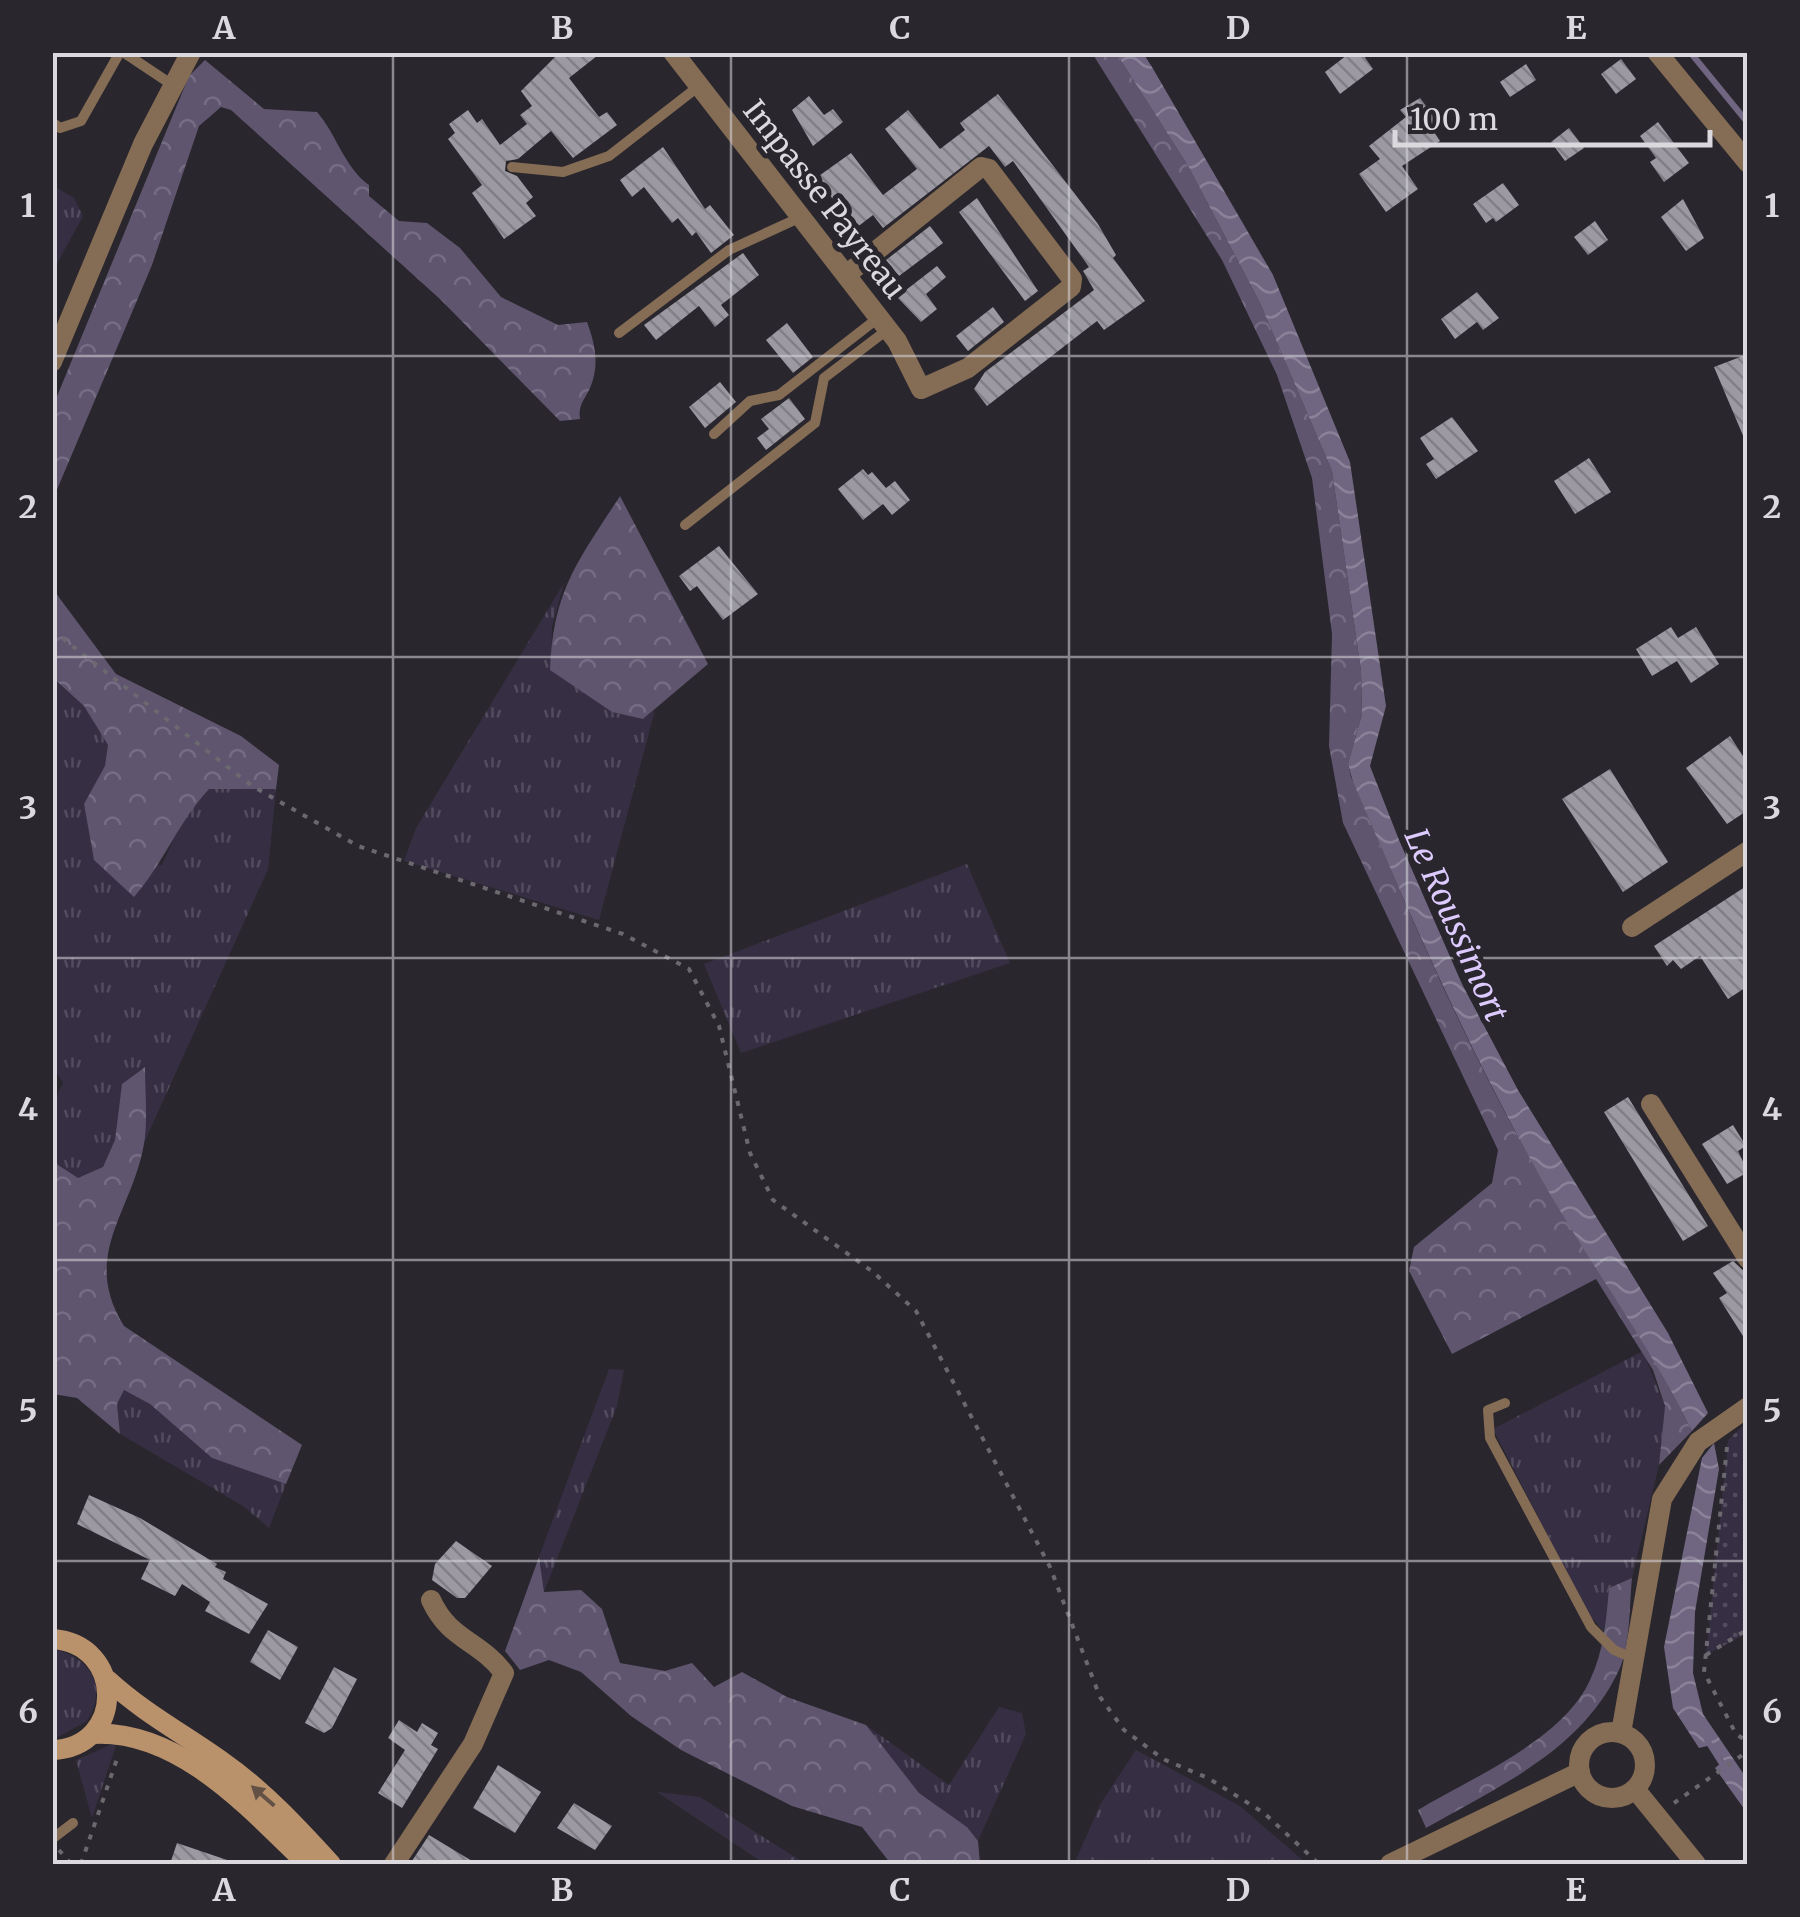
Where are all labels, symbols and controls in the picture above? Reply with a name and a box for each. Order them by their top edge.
text: A [212,8,237,48]
text: B [551,8,573,48]
text: C [889,8,911,48]
text: D [1226,8,1250,48]
text: E [1566,8,1587,48]
scale bar [1395,85,1710,147]
street label: Impasse Payreau [736,92,914,306]
text: 100 m [1410,100,1498,138]
text: 1 [21,186,36,226]
text: 1 [1765,186,1780,226]
text: 2 [19,487,37,527]
text: 2 [1763,487,1781,527]
text: 3 [19,788,37,828]
text: 3 [1763,788,1781,828]
water label: Le Roussimort [1396,822,1517,1028]
text: 4 [18,1089,38,1129]
text: 4 [1762,1089,1782,1129]
text: 5 [19,1391,37,1431]
text: 5 [1763,1391,1781,1431]
text: 6 [18,1692,38,1732]
text: 6 [1762,1692,1782,1732]
one-way arrow [250,1785,275,1807]
text: A [212,1870,237,1910]
text: B [551,1870,573,1910]
text: C [889,1870,911,1910]
text: D [1226,1870,1250,1910]
text: E [1566,1870,1587,1910]

